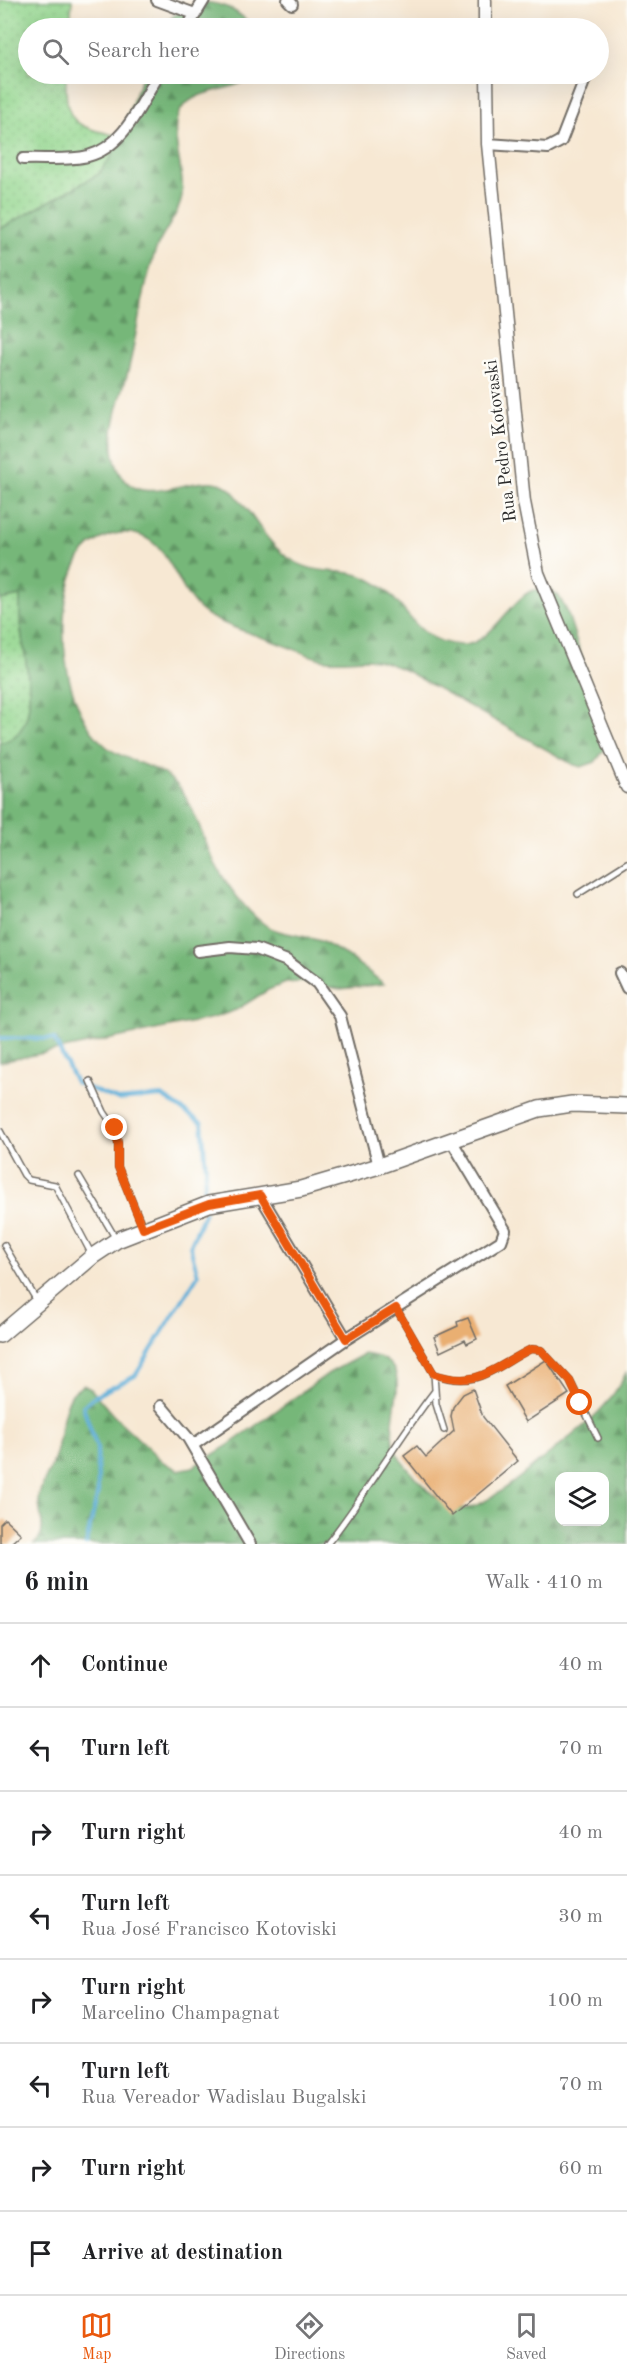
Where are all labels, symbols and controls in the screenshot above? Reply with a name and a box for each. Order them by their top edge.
search box [18,18,609,84]
icon: search [39,35,72,68]
text: Search here [87,40,200,62]
street label: Rua Pedro Kotovaski [482,359,520,523]
route end [101,1114,127,1140]
route start [566,1389,592,1415]
map controls [555,1472,609,1526]
button: layers [555,1472,609,1526]
text: 6 min [24,1570,89,1596]
text: Walk · 410 m [484,1573,603,1593]
icon: ahead [24,1649,57,1682]
text: Continue [81,1654,168,1676]
text: 40 m [558,1655,603,1675]
icon: left [24,1733,57,1766]
text: Turn left [81,1738,170,1760]
text: 70 m [558,1739,603,1759]
icon: right [24,1817,57,1850]
text: Turn right [81,1822,185,1844]
text: 40 m [558,1823,603,1843]
text: Turn left [81,1893,170,1915]
icon: left [24,1901,57,1934]
text: 30 m [558,1907,603,1927]
text: Rua José Francisco Kotoviski [81,1920,337,1940]
text: Turn right [81,1977,185,1999]
icon: right [24,1985,57,2018]
text: 100 m [547,1991,603,2011]
text: Marcelino Champagnat [81,2004,280,2024]
text: Turn left [81,2061,170,2083]
icon: left [24,2069,57,2102]
text: 70 m [558,2075,603,2095]
text: Rua Vereador Wadislau Bugalski [81,2088,366,2108]
icon: right [24,2153,57,2186]
text: Turn right [81,2158,185,2180]
text: 60 m [558,2159,603,2179]
icon: arrive [24,2237,57,2270]
text: Arrive at destination [81,2242,283,2264]
tab: Map [80,2309,113,2365]
tab: Directions [274,2309,345,2365]
tab: Saved [506,2309,547,2365]

